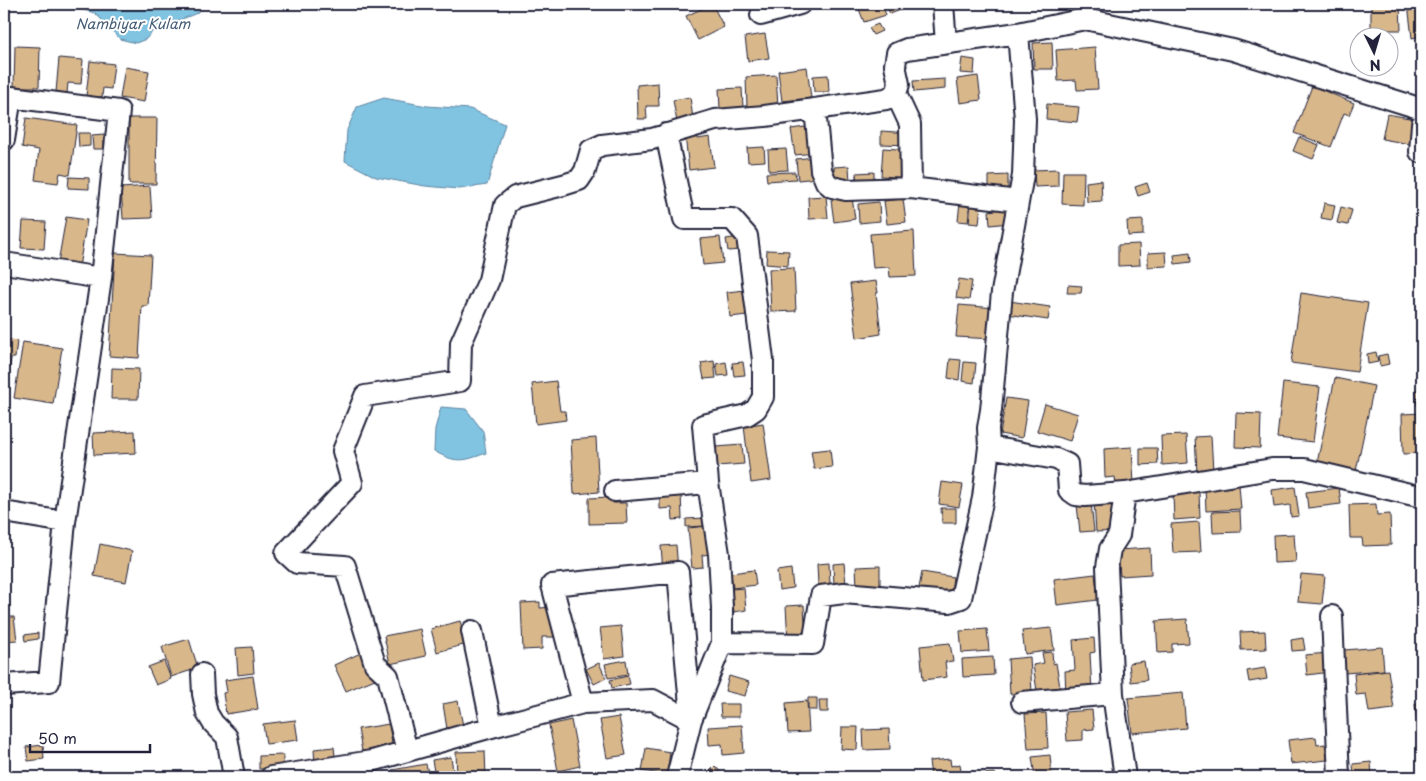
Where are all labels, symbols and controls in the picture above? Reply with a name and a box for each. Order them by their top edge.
water label: Nambiyar Kulam [76,13,191,34]
north arrow [1348,28,1398,78]
text: N [1369,55,1382,76]
scale bar [30,721,150,753]
text: 50 m [38,726,77,749]

